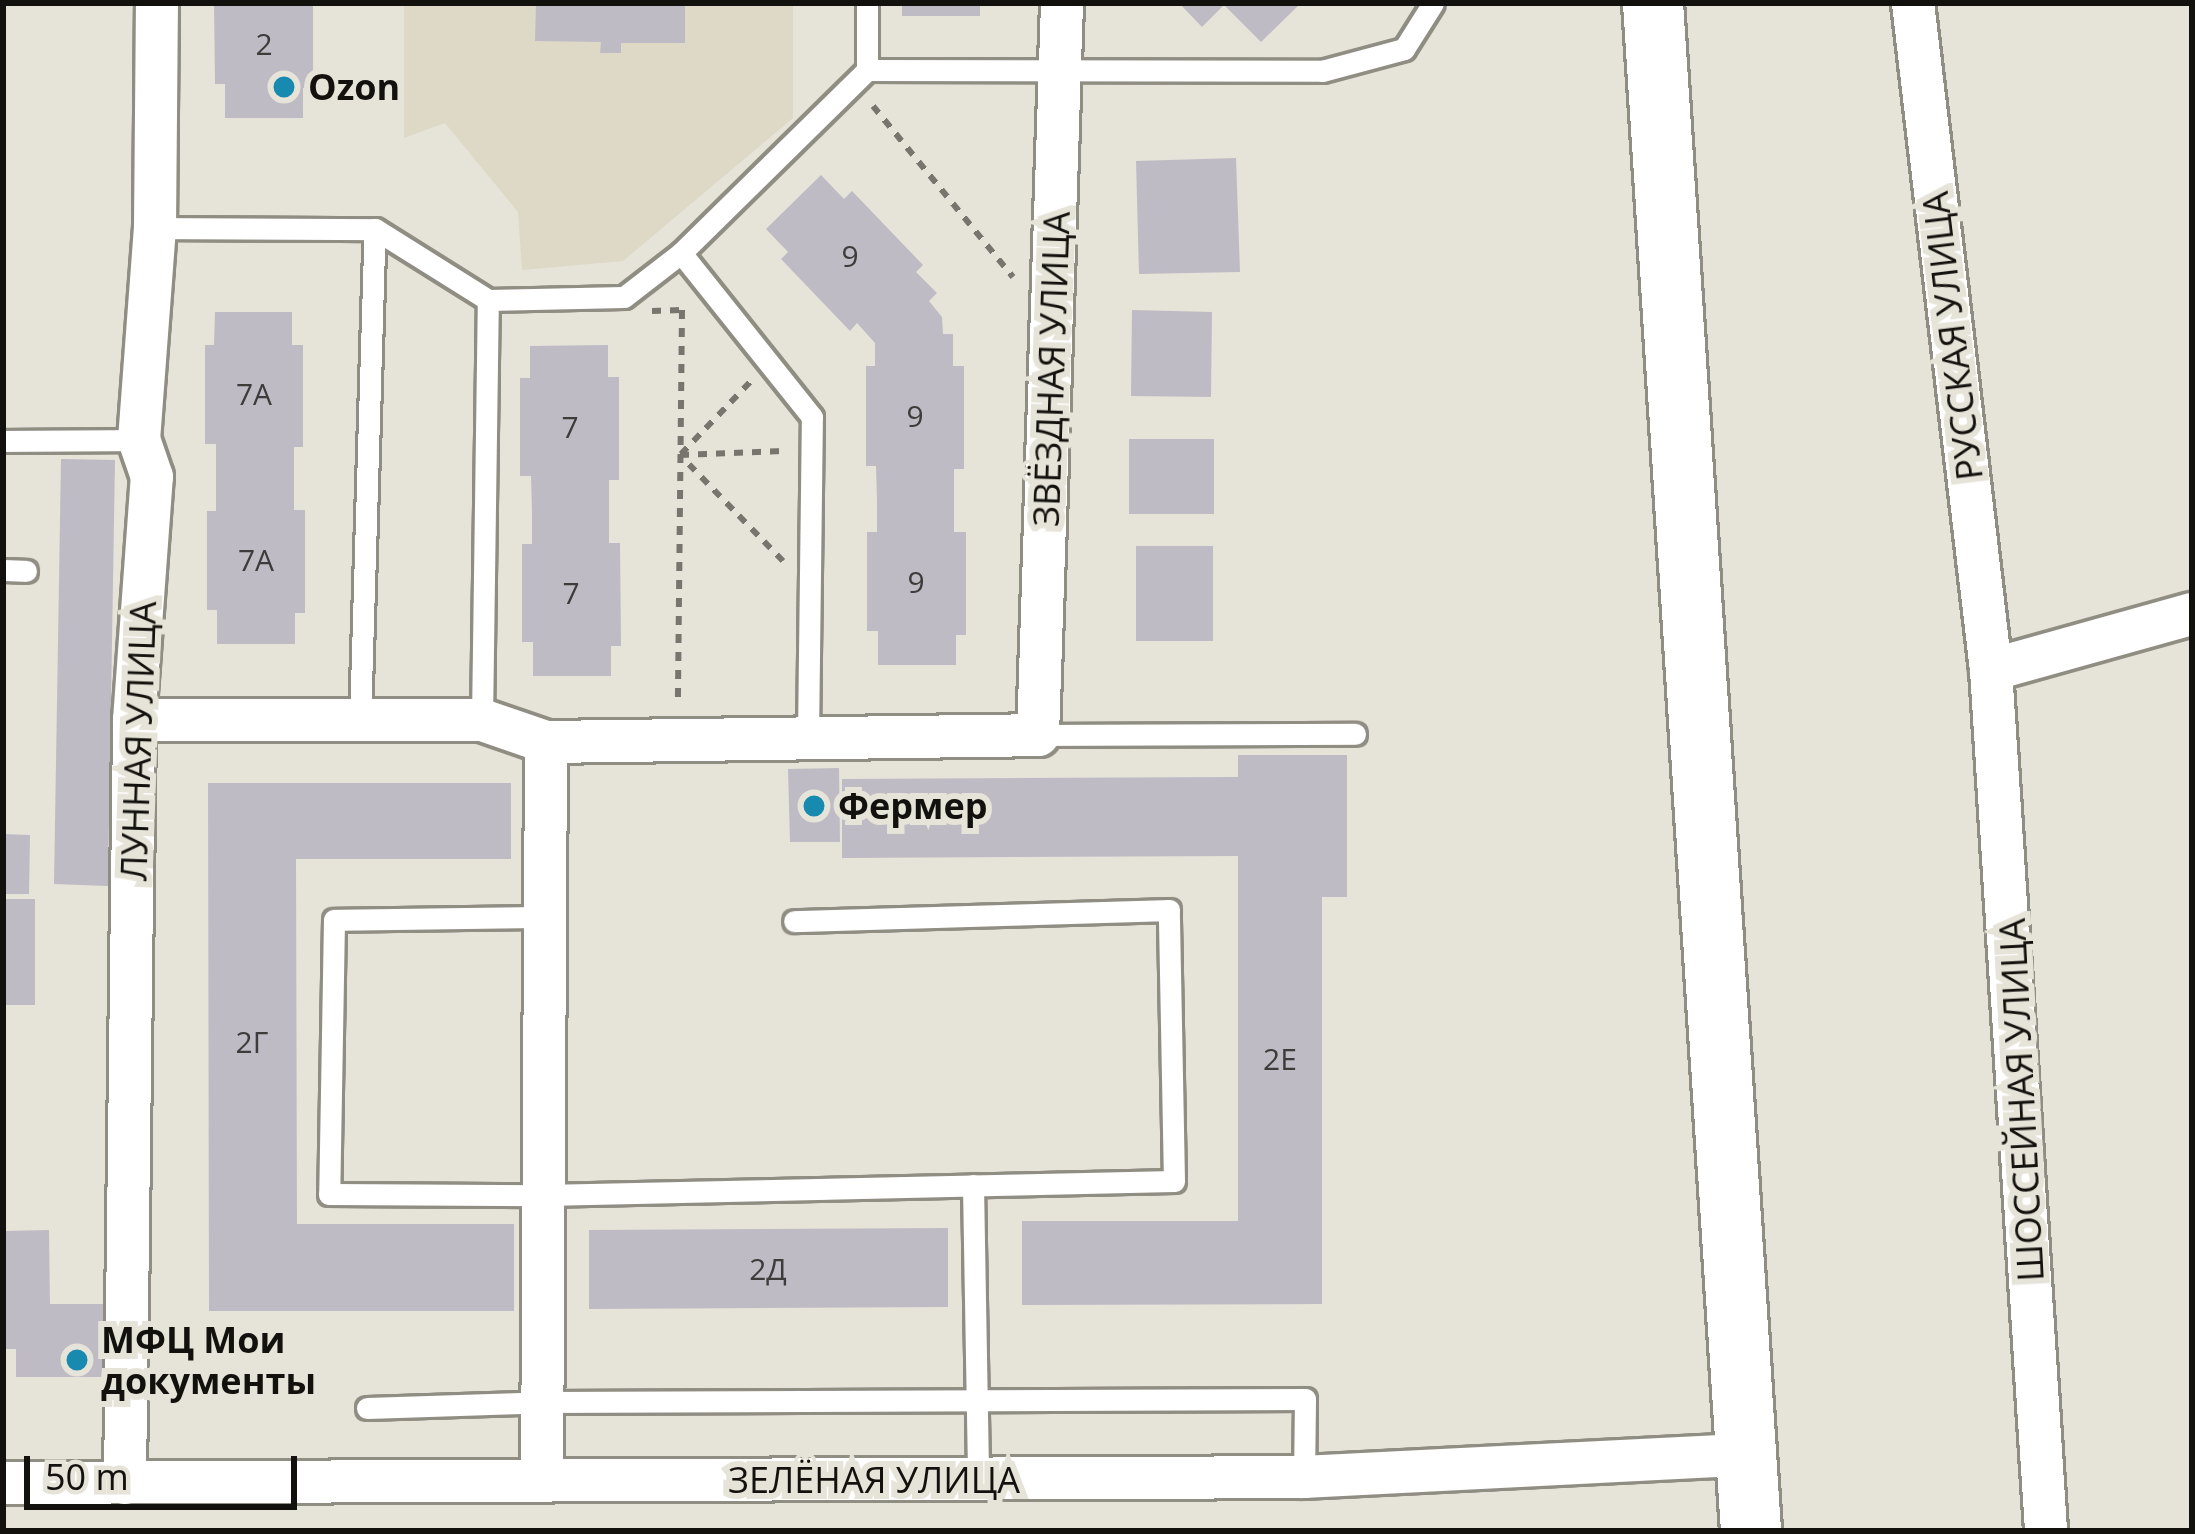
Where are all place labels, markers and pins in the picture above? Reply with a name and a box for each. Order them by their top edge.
place label: Ozon [308,65,400,109]
marker: Ozon [271,74,297,100]
place label: Фермер [838,784,987,828]
marker: Фермер [801,793,827,819]
place label: МФЦ Мои документы [101,1317,316,1402]
marker: МФЦ Мои документы [64,1347,90,1373]

